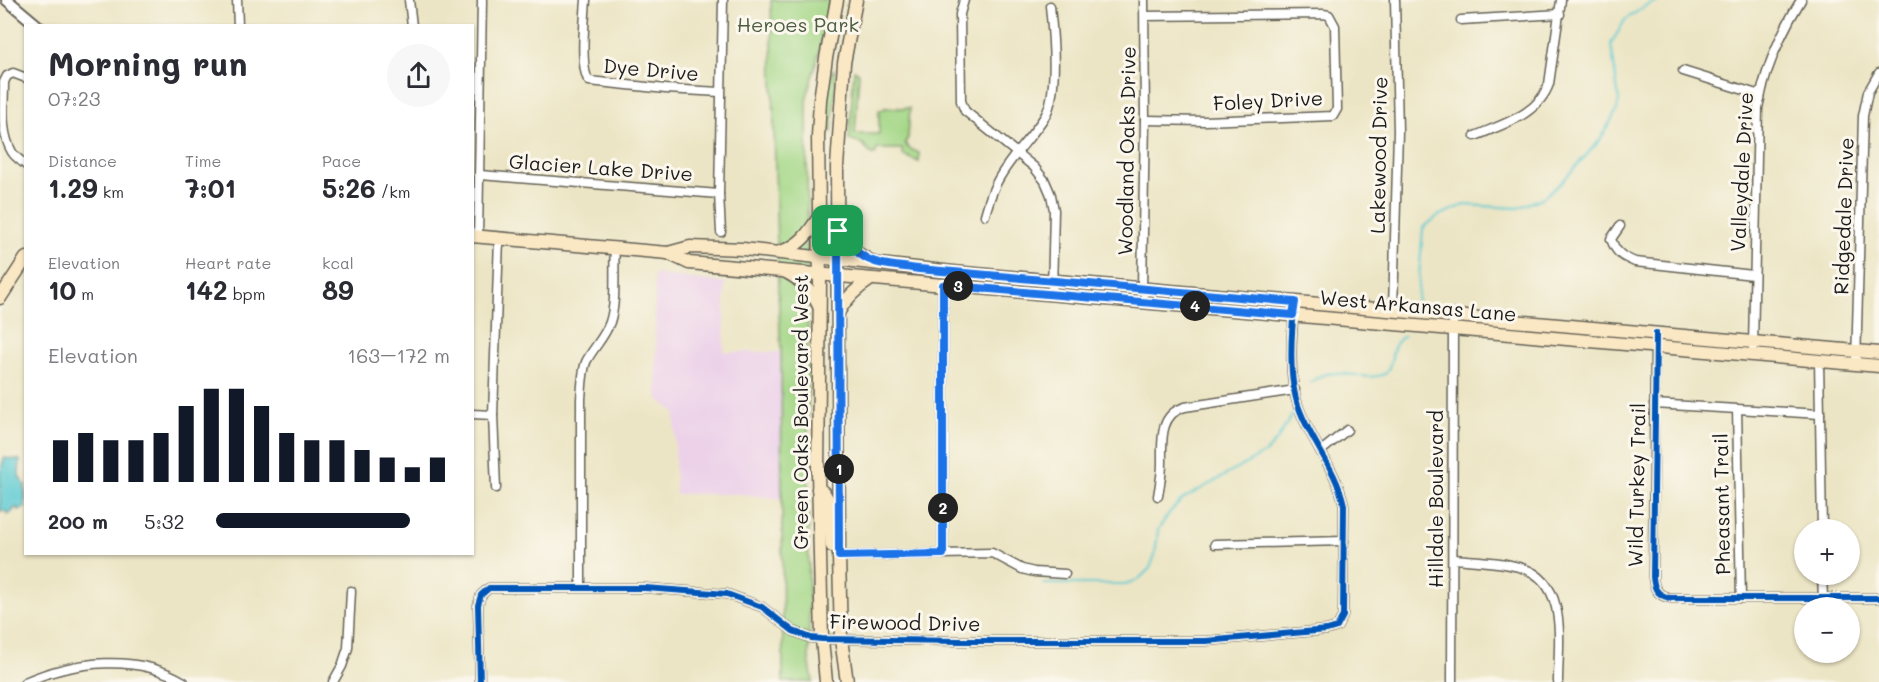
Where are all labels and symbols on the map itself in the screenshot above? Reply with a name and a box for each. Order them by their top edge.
park label: Heroes Park [737,11,859,37]
street label: Woodland Oaks Drive [1111,46,1141,256]
street label: Dye Drive [602,52,700,86]
street label: Lakewood Drive [1364,76,1392,234]
street label: Foley Drive [1212,84,1324,116]
street label: Valleydale Drive [1724,91,1758,253]
street label: Ridgedale Drive [1827,137,1859,295]
street label: Glacier Lake Drive [508,148,694,186]
pin [812,205,863,256]
pin: 3 [943,271,973,301]
street label: Green Oaks Boulevard West [787,274,813,550]
street label: West Arkansas Lane [1319,283,1518,327]
pin: 4 [1180,291,1210,321]
street label: Wild Turkey Trail [1622,403,1650,567]
street label: Hilldale Boulevard [1422,410,1448,588]
street label: Pheasant Trail [1707,433,1735,575]
pin: 1 [824,454,854,484]
pin: 2 [928,493,958,523]
street label: Firewood Drive [829,608,981,636]

